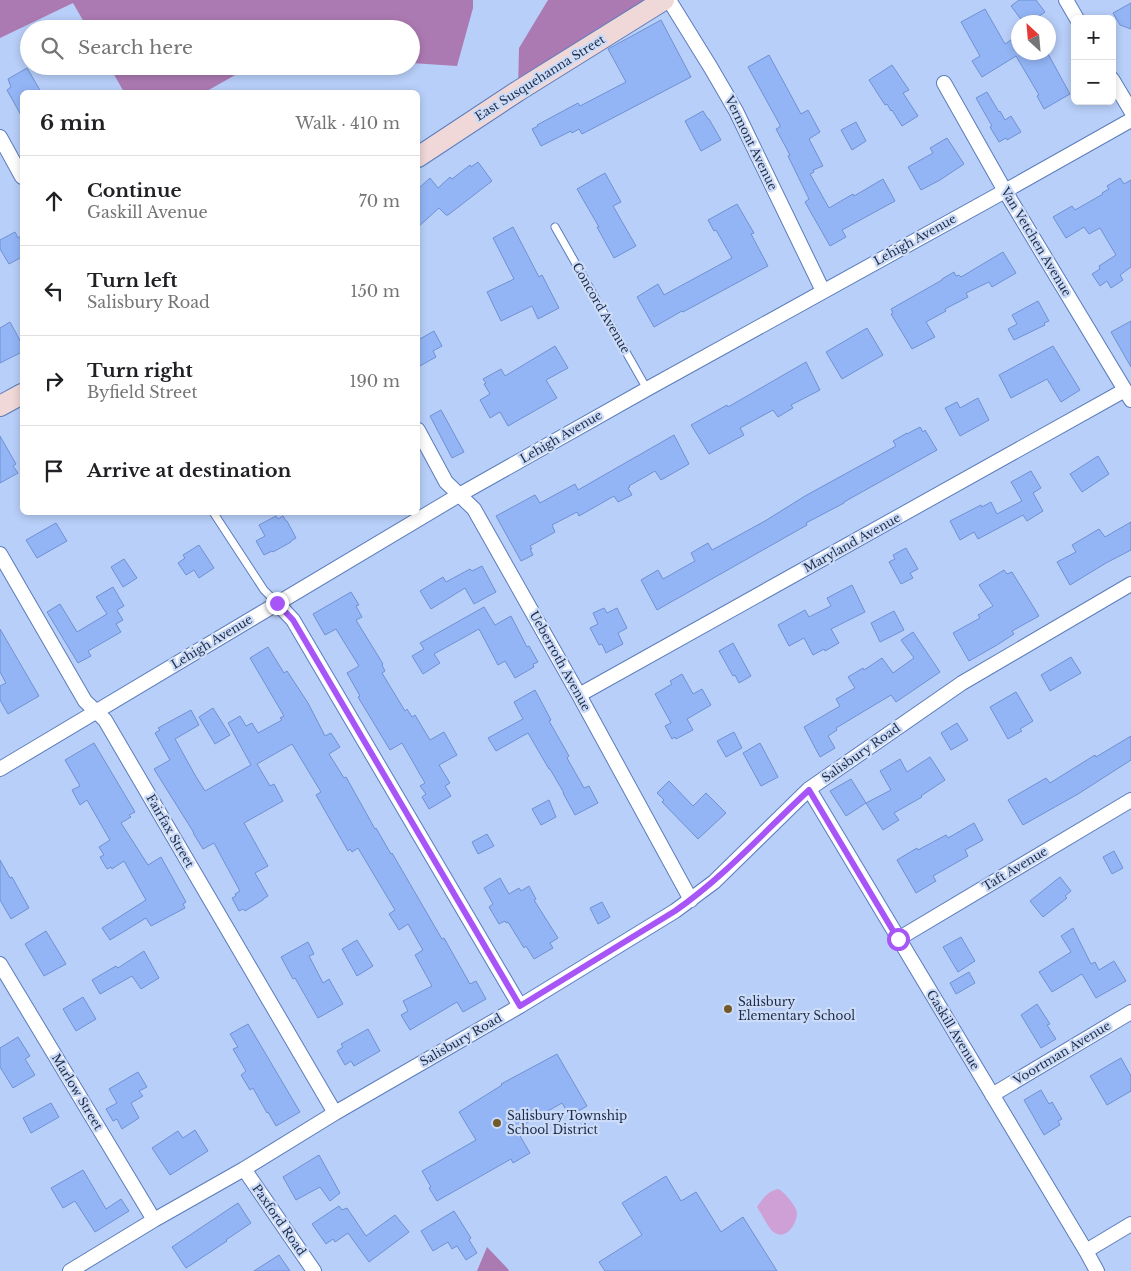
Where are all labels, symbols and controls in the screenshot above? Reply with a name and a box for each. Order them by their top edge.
north arrow [1011,15,1056,60]
map controls [1071,15,1116,105]
button: + [1071,15,1116,60]
search box [20,20,420,75]
street label: East Susquehanna Street [472,31,608,124]
icon: search [38,34,66,62]
text: Search here [78,36,193,59]
button: − [1071,60,1116,105]
street label: Vermont Avenue [722,92,781,193]
text: 6 min [40,110,106,136]
text: Walk · 410 m [295,113,400,133]
text: Continue [87,179,182,202]
street label: Van Vetchen Avenue [997,184,1075,299]
icon: ahead [40,187,68,215]
text: 70 m [359,191,400,211]
text: Gaskill Avenue [87,202,208,222]
street label: Lehigh Avenue [871,211,959,268]
street label: Concord Avenue [569,260,634,356]
text: Turn left [87,269,178,292]
icon: left [40,277,68,305]
text: 150 m [351,281,400,301]
text: Salisbury Road [87,292,210,312]
text: Turn right [87,359,193,382]
icon: right [40,367,68,395]
text: 190 m [349,371,400,391]
text: Byfield Street [87,382,197,402]
street label: Lehigh Avenue [517,407,604,466]
icon: arrive [40,457,68,485]
text: Arrive at destination [87,459,291,482]
street label: Maryland Avenue [801,510,903,575]
route end [266,592,289,615]
street label: Ueberroth Avenue [527,608,594,714]
street label: Lehigh Avenue [168,611,255,672]
street label: Salisbury Road [819,720,903,785]
street label: Fairfax Street [143,791,198,871]
street label: Taft Avenue [980,843,1050,894]
route start [887,928,910,951]
street label: Gaskill Avenue [924,987,983,1072]
place label: Salisbury Elementary School [738,994,855,1023]
marker: Salisbury Elementary School [722,1003,734,1015]
street label: Salisbury Road [417,1010,504,1069]
street label: Voortman Avenue [1010,1018,1113,1088]
street label: Marlow Street [49,1051,106,1133]
place label: Salisbury Township School District [507,1108,627,1137]
marker: Salisbury Township School District [491,1117,503,1129]
street label: Paxford Road [249,1181,310,1258]

